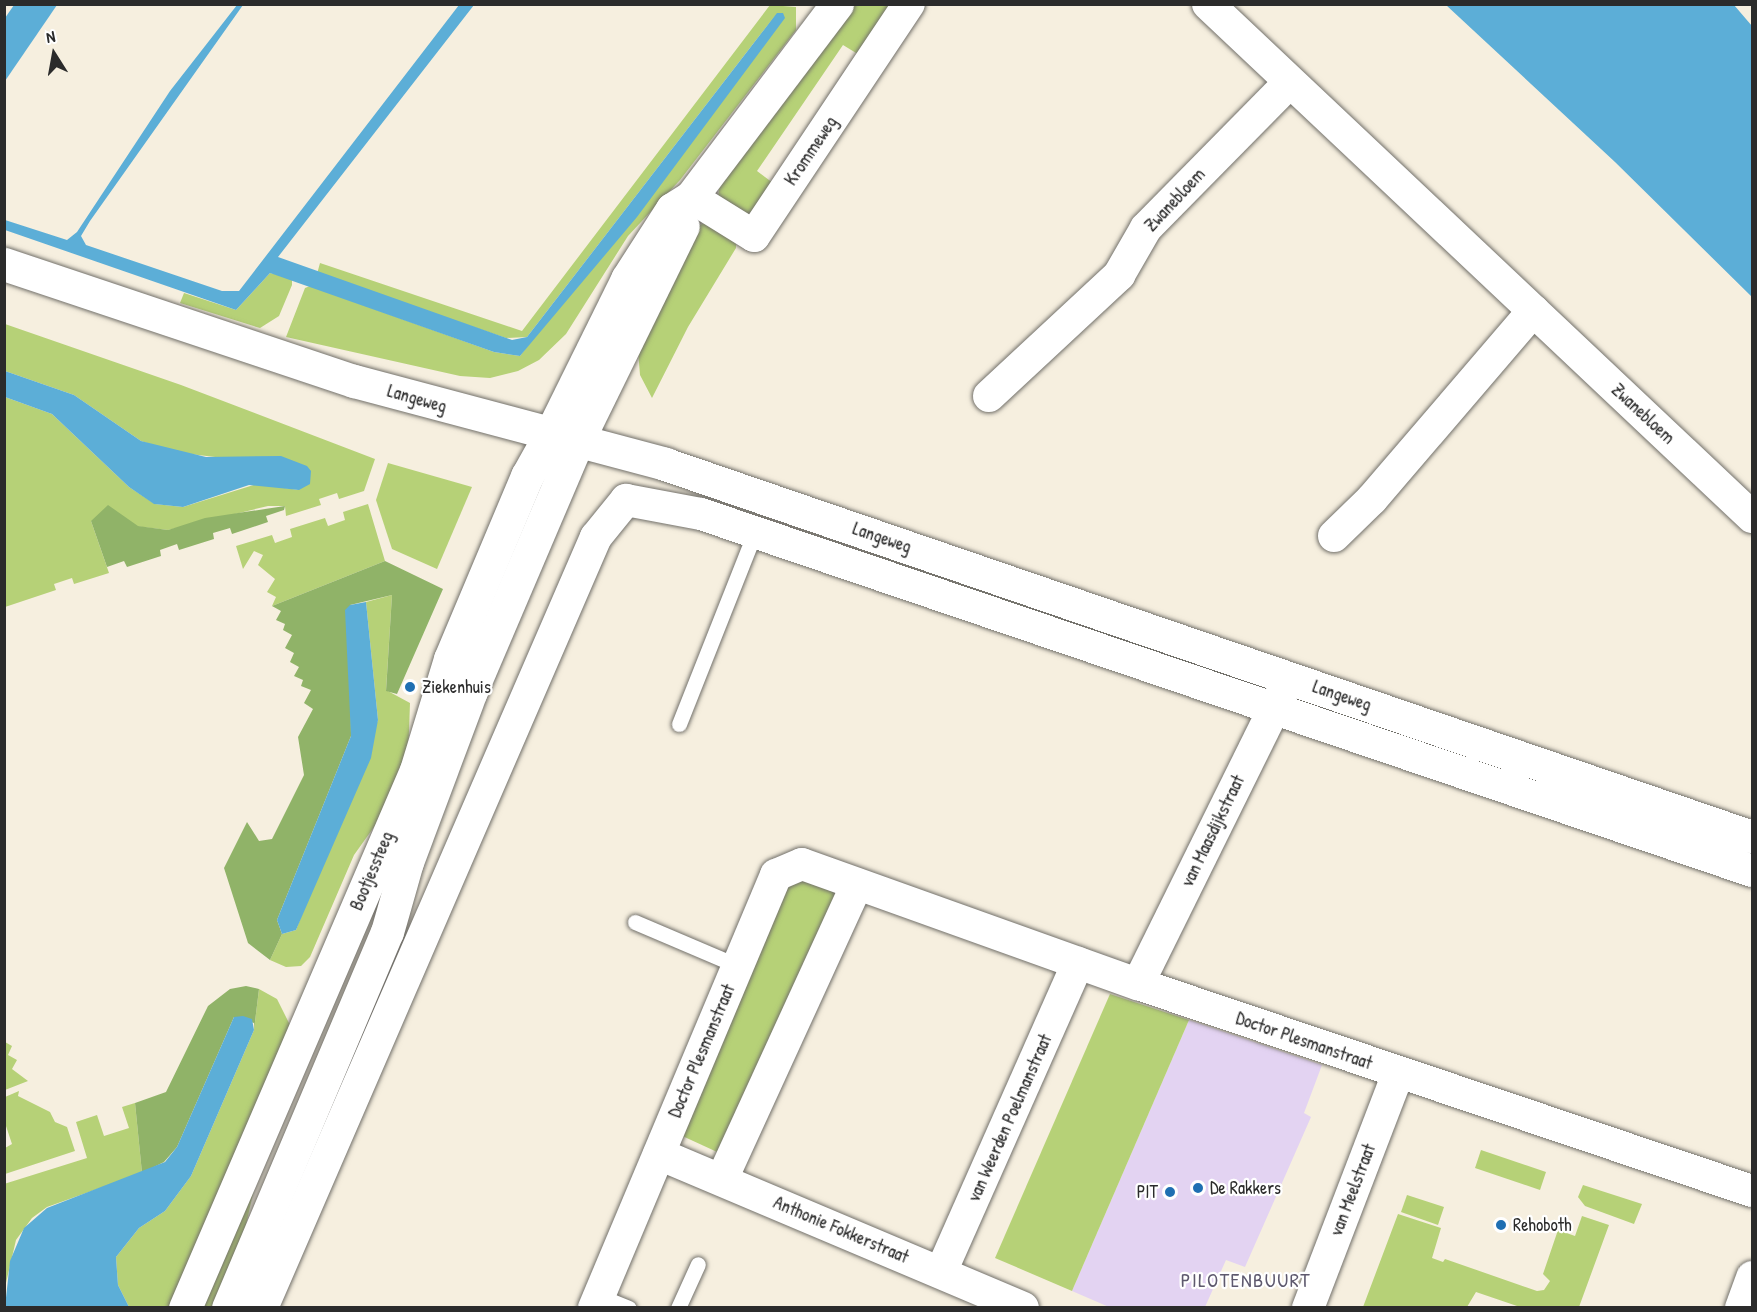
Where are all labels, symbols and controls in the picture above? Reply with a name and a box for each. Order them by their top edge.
north arrow [24,24,84,84]
text: N [44,25,57,48]
street label: Krommeweg [780,112,842,190]
street label: Zwanebloem [1140,164,1210,236]
street label: Zwanebloem [1607,379,1679,449]
street label: Langeweg [385,380,449,418]
street label: Langeweg [850,518,914,558]
place label: Ziekenhuis [422,676,491,698]
street label: Langeweg [1310,676,1374,716]
marker: Ziekenhuis [403,680,417,694]
street label: van Maasdijkstraat [1177,772,1249,890]
street label: Bootjessteeg [346,828,398,914]
street label: Doctor Plesmanstraat [664,981,740,1121]
street label: Doctor Plesmanstraat [1233,1008,1375,1074]
street label: van Weerden Poelmanstraat [963,1031,1057,1205]
street label: van Meelstraat [1326,1141,1380,1239]
place label: De Rakkers [1210,1177,1281,1199]
place label: PIT [1137,1181,1158,1203]
marker: De Rakkers [1191,1181,1205,1195]
marker: PIT [1163,1185,1177,1199]
street label: Anthonie Fokkerstraat [770,1192,912,1268]
place label: Rehoboth [1513,1214,1572,1236]
marker: Rehoboth [1494,1218,1508,1232]
district label: PILOTENBUURT [1181,1267,1311,1291]

